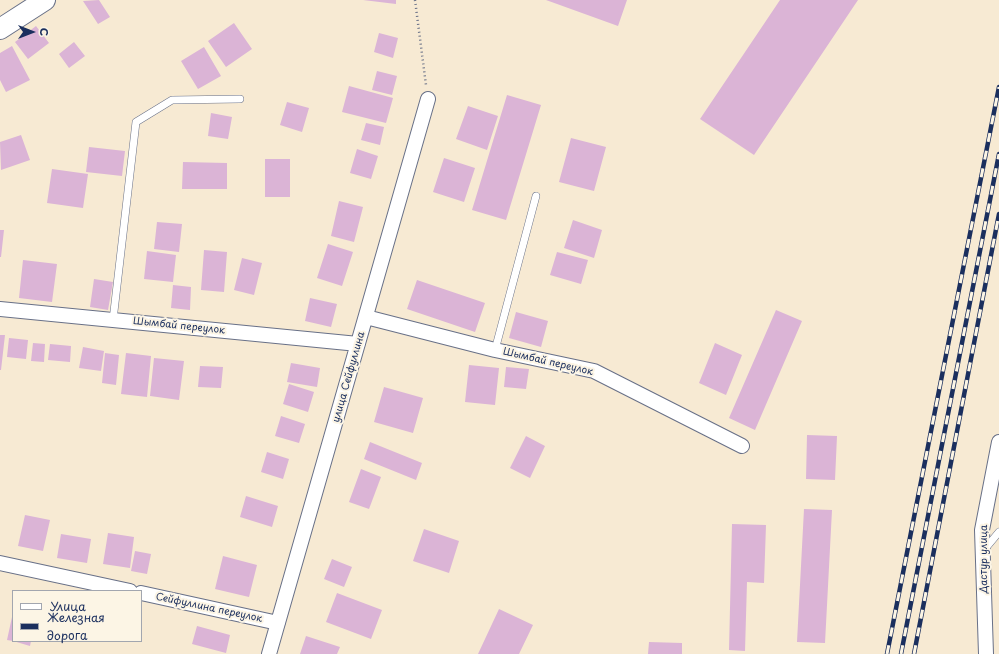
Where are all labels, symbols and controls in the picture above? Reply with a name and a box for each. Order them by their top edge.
north arrow [12,12,52,52]
text: С [36,28,53,36]
street label: Шымбай переулок [133,315,225,337]
street label: улица Сейфуллина [330,330,368,424]
street label: Шымбай переулок [502,346,594,378]
street label: Дастур улица [978,525,990,593]
legend [12,590,142,642]
street label: Сейфуллина переулок [155,591,263,625]
text: Улица [50,597,86,615]
text: Железная дорога [47,608,105,644]

